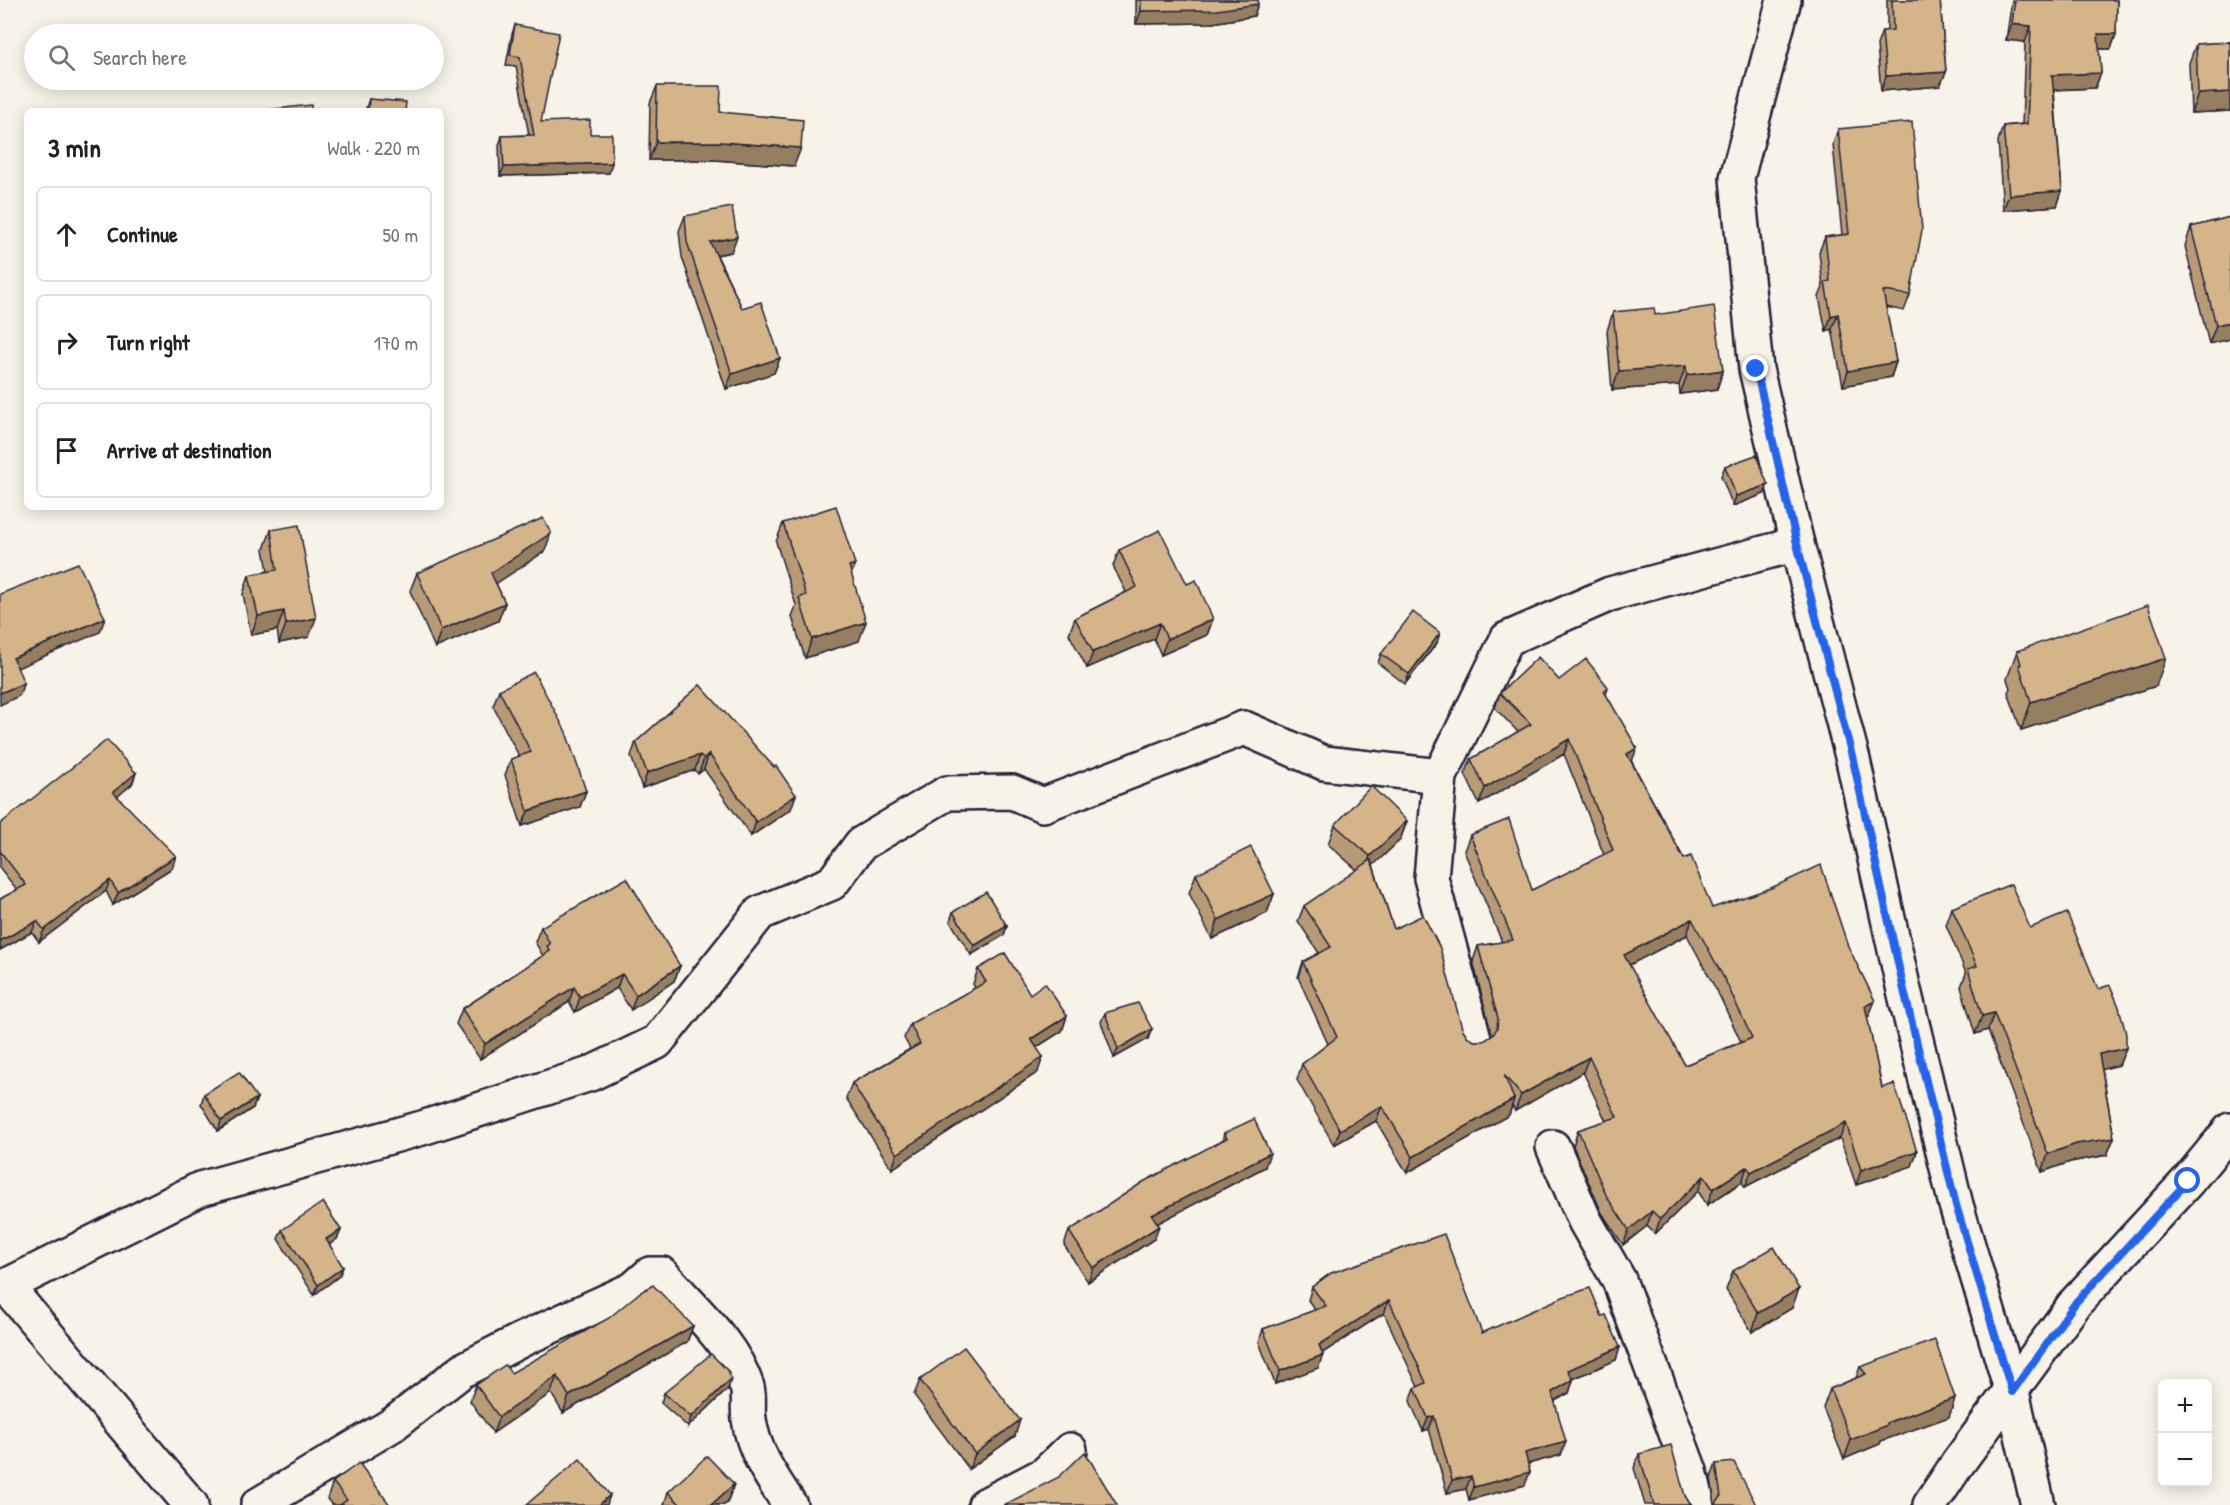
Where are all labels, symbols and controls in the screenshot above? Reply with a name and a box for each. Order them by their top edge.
search box [24,24,444,90]
icon: search [45,41,78,74]
text: Search here [93,42,187,72]
text: 3 min [48,130,101,165]
text: Walk · 220 m [327,134,420,161]
icon: ahead [50,218,83,251]
text: Continue [107,219,178,249]
text: 50 m [382,221,418,248]
icon: right [50,326,83,359]
text: Turn right [107,327,190,357]
text: 170 m [374,329,418,356]
route end [1742,355,1768,381]
icon: arrive [50,434,83,467]
text: Arrive at destination [107,435,272,465]
route start [2174,1167,2200,1193]
map controls [2158,1379,2212,1487]
button: + [2158,1379,2212,1433]
button: − [2158,1433,2212,1487]

